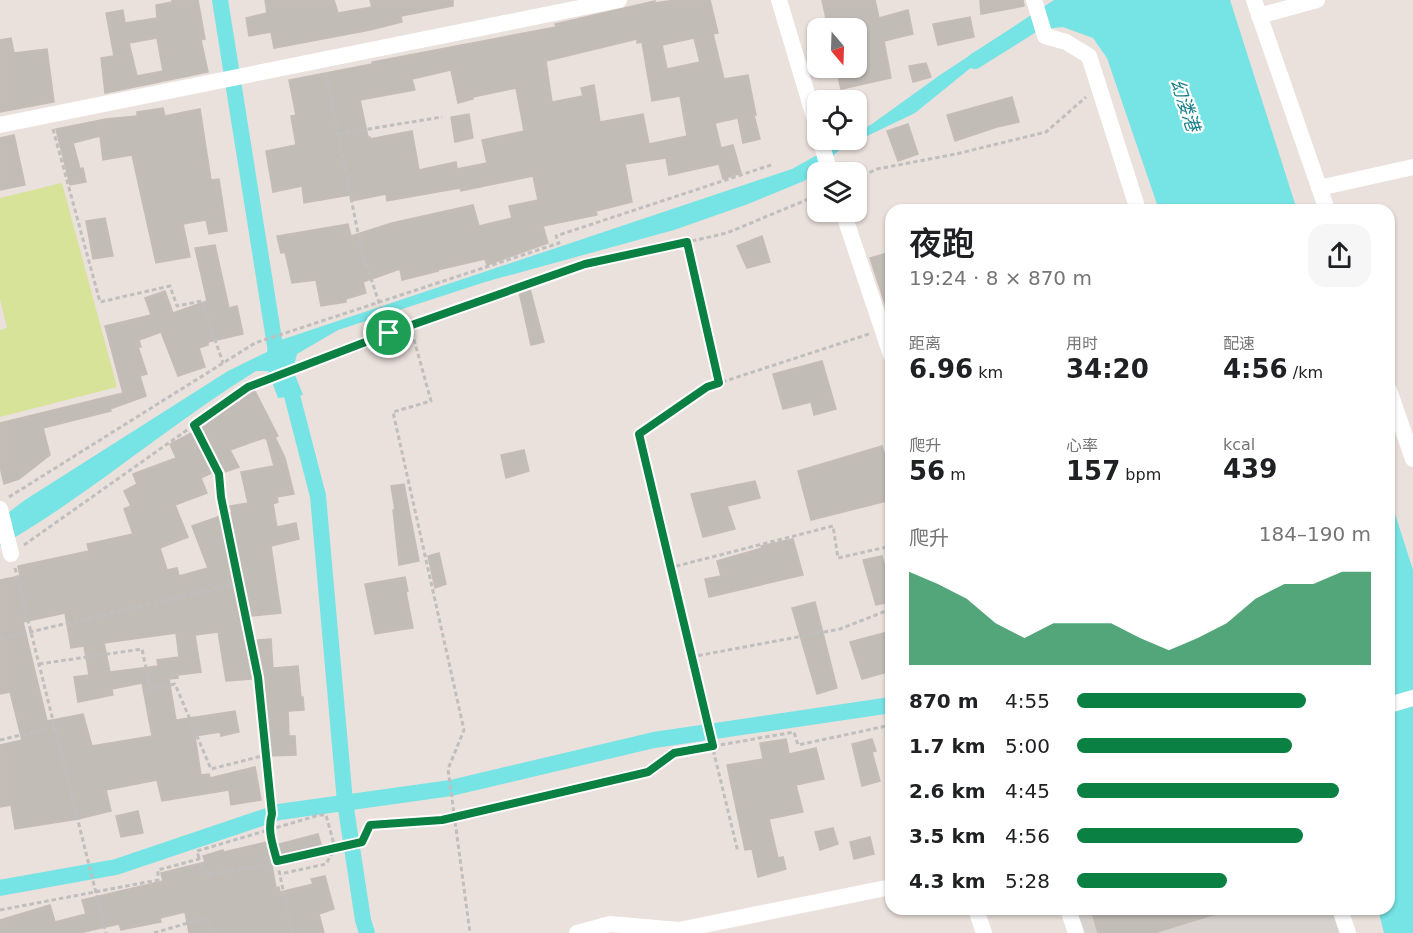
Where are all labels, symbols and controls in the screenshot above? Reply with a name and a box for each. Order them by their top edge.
north arrow [807,18,867,78]
map controls [807,18,867,222]
water label: 幻溇港 [1167,76,1205,137]
button: locate [807,90,867,150]
button: layers [807,162,867,222]
text: 夜跑 [909,224,975,263]
button: share [1308,224,1371,287]
text: 19:24 · 8 × 870 m [909,266,1092,290]
pin [363,307,414,358]
icon: arrive [372,316,405,349]
text: 距离 [909,334,941,353]
text: 用时 [1066,334,1098,353]
text: 配速 [1223,334,1255,353]
text: 6.96 [909,354,973,384]
text: 34:20 [1066,354,1149,384]
text: 4:56 [1223,354,1288,384]
text: km [973,363,1003,382]
text: /km [1288,363,1323,382]
text: kcal [1223,435,1255,454]
text: 爬升 [909,436,941,455]
text: 心率 [1066,436,1098,455]
text: 439 [1223,454,1277,484]
text: 56 [909,456,945,486]
text: 157 [1066,456,1120,486]
text: m [945,465,966,484]
text: bpm [1120,465,1161,484]
text: 184–190 m [1259,522,1371,546]
text: 爬升 [909,526,949,550]
text: 870 m [909,689,979,713]
text: 4:55 [1005,689,1050,713]
text: 1.7 km [909,734,986,758]
text: 5:00 [1005,734,1050,758]
text: 2.6 km [909,779,986,803]
text: 4:45 [1005,779,1050,803]
text: 3.5 km [909,824,986,848]
text: 4:56 [1005,824,1050,848]
text: 4.3 km [909,869,986,893]
text: 5:28 [1005,869,1050,893]

